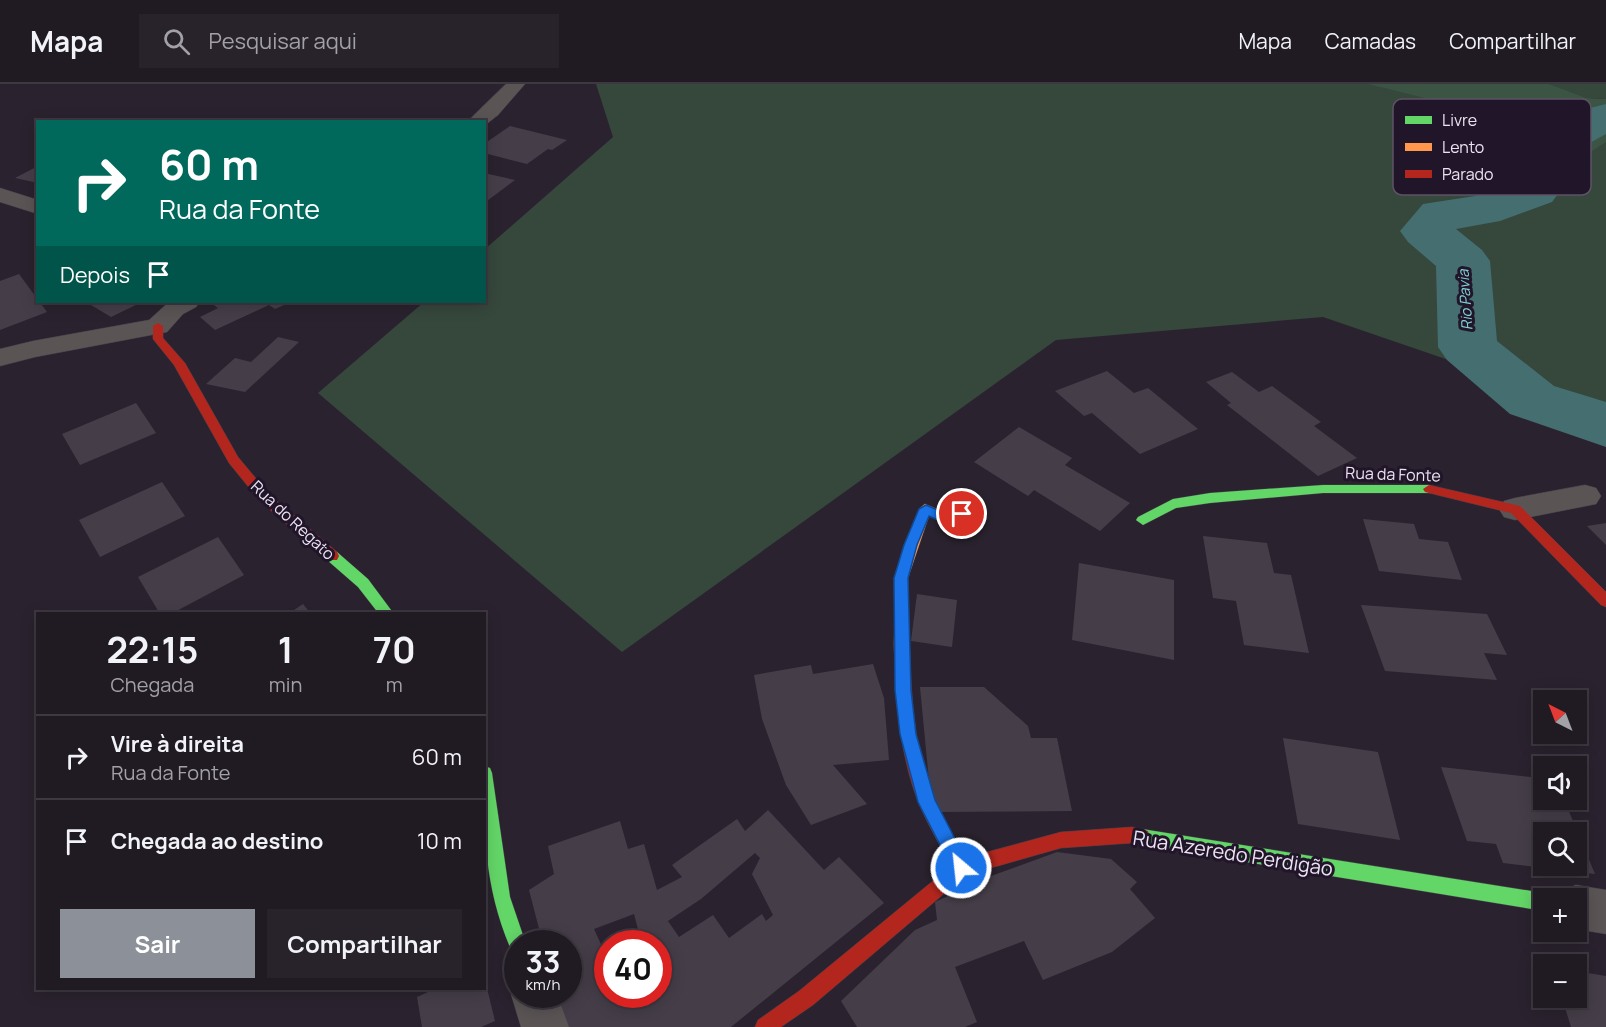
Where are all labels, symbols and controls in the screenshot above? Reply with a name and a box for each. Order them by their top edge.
search box [139,14,559,68]
text: Mapa [30,22,103,60]
icon: search [160,25,193,58]
text: Pesquisar aqui [208,26,357,56]
text: Mapa [1238,27,1292,55]
text: Camadas [1325,27,1416,55]
text: Compartilhar [1449,27,1576,55]
legend [1393,99,1591,195]
text: Livre [1442,109,1477,131]
text: 60 m [159,135,259,193]
text: Lento [1442,136,1484,158]
icon: right [60,144,138,222]
text: Parado [1442,163,1493,185]
text: Rua da Fonte [159,190,320,227]
icon: arrive [142,258,175,291]
text: Depois [60,260,130,290]
water label: Rio Pavia [1452,268,1478,331]
street label: Rua da Fonte [1345,461,1441,487]
street label: Rua do Regato [246,475,340,565]
pin [936,488,987,539]
icon: arrive [945,497,978,530]
text: 22:15 [106,625,198,674]
text: 1 [278,625,293,674]
text: 70 [373,625,416,674]
text: Chegada [111,671,194,698]
text: min [269,671,302,698]
text: m [386,671,403,698]
north arrow [1533,690,1587,744]
map controls [1533,690,1587,1008]
text: Vire à direita [111,729,244,759]
icon: right [60,741,93,774]
text: 60 m [412,742,462,772]
button: sound [1533,756,1587,810]
text: Rua da Fonte [111,759,230,786]
button: search [1533,822,1587,876]
street label: Rua Azeredo Perdigão [1131,824,1335,882]
icon: arrive [60,825,93,858]
text: Chegada ao destino [111,826,323,856]
text: 10 m [417,826,462,856]
position arrow [929,836,993,900]
button: + [1533,888,1587,942]
button: Sair [60,909,255,978]
button: Compartilhar [267,909,462,978]
speed limit sign: 40 [594,930,672,1008]
text: 33 [526,941,560,982]
button: − [1533,954,1587,1008]
text: km/h [526,974,560,995]

